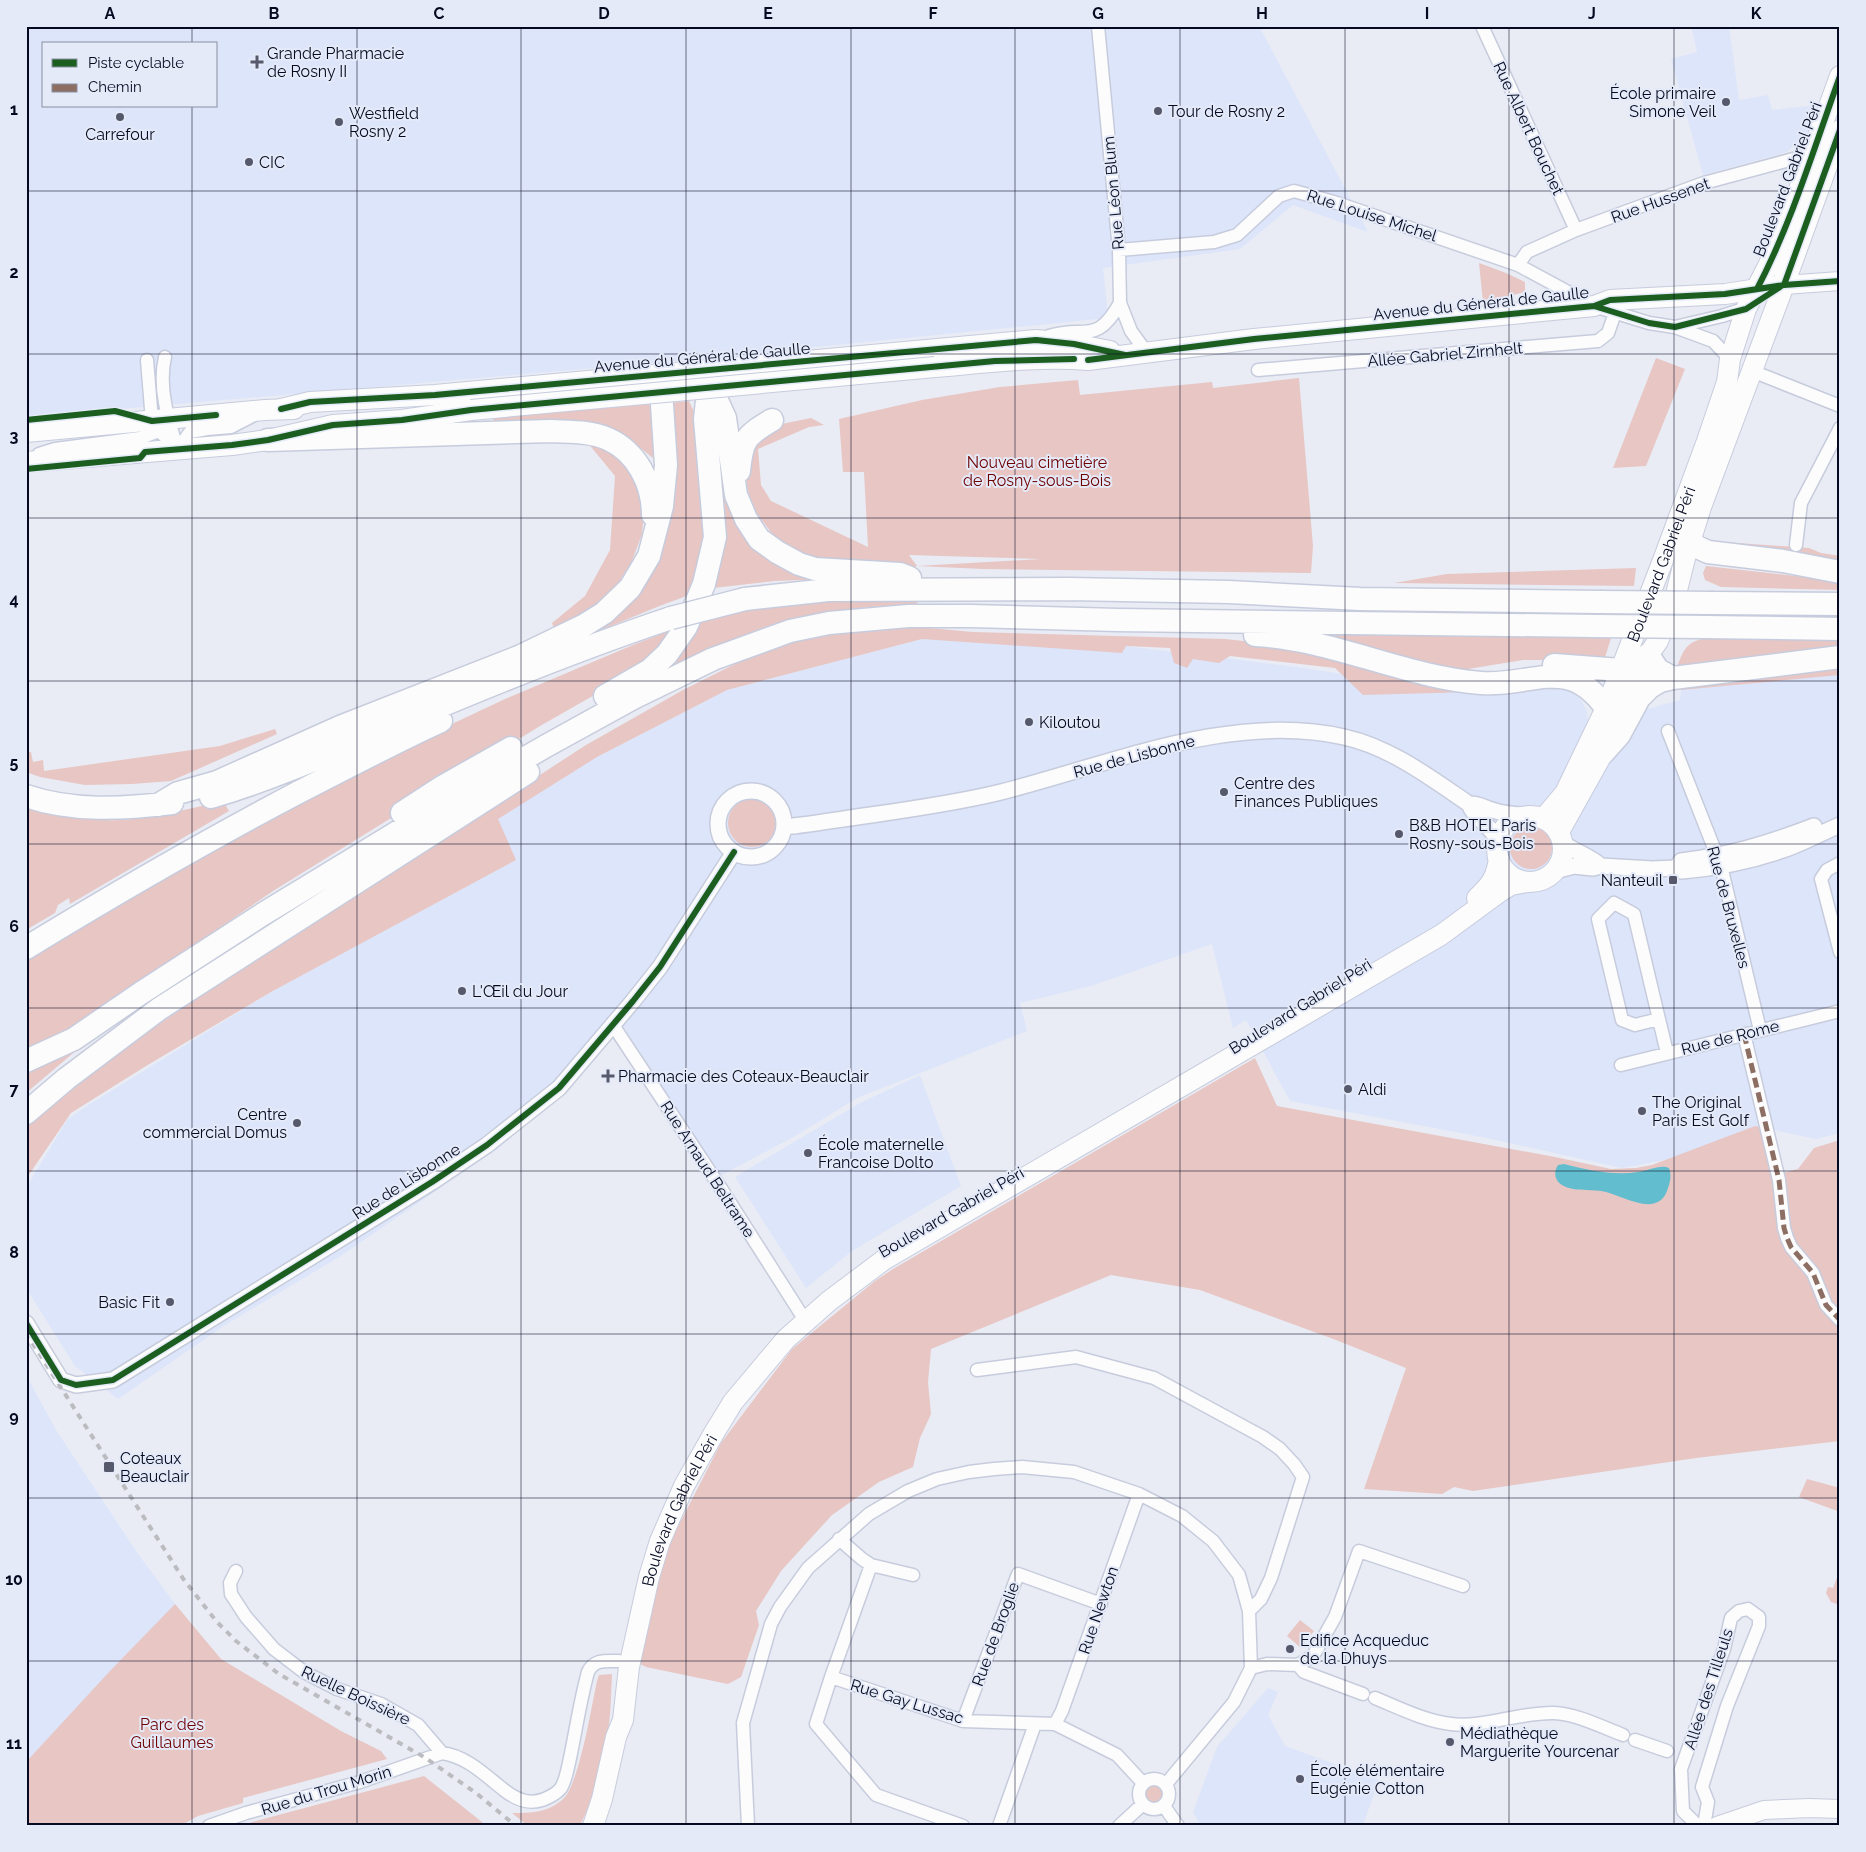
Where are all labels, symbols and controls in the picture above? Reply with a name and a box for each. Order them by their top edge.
text: A [105,4,116,23]
text: B [269,4,280,23]
text: C [434,4,445,23]
text: D [598,4,610,23]
text: E [763,4,773,23]
text: F [928,4,938,23]
text: G [1092,4,1104,23]
text: H [1256,4,1268,23]
text: I [1425,4,1429,23]
text: J [1588,4,1596,23]
text: K [1751,4,1762,23]
legend [42,42,218,108]
place label: Grande Pharmacie de Rosny II [267,44,404,81]
text: Piste cyclable [88,54,184,72]
marker: Grande Pharmacie de Rosny II [251,56,263,68]
street label: Rue Albert Bouchet [1489,59,1568,198]
text: Chemin [88,78,142,96]
place label: École primaire Simone Veil [1610,83,1717,121]
marker: École primaire Simone Veil [1720,96,1732,108]
street label: Boulevard Gabriel Péri [1749,99,1826,259]
text: 1 [10,100,18,119]
place label: Tour de Rosny 2 [1168,102,1285,121]
place label: Westfield Rosny 2 [349,104,419,141]
marker: Tour de Rosny 2 [1152,105,1164,117]
marker: Carrefour [114,111,126,123]
marker: Westfield Rosny 2 [333,116,345,128]
place label: Carrefour [85,125,155,144]
street label: Rue Léon Blum [1099,135,1128,251]
place label: CIC [259,153,285,172]
marker: CIC [243,156,255,168]
street label: Rue Hussenet [1608,174,1713,227]
street label: Rue Louise Michel [1304,185,1440,246]
text: 2 [9,263,19,282]
street label: Avenue du Général de Gaulle [1372,283,1590,324]
street label: Allée Gabriel Zirnhelt [1367,338,1524,371]
street label: Avenue du Général de Gaulle [593,339,811,376]
text: 3 [10,427,19,446]
park label: Nouveau cimetière de Rosny-sous-Bois [963,453,1111,490]
street label: Boulevard Gabriel Péri [1623,484,1699,645]
text: 4 [9,590,19,609]
place label: Kiloutou [1039,713,1100,732]
marker: Kiloutou [1023,716,1035,728]
street label: Rue de Lisbonne [1071,731,1197,782]
text: 5 [10,753,19,772]
place label: Centre des Finances Publiques [1234,774,1378,811]
marker: Centre des Finances Publiques [1218,786,1230,798]
place label: B&B HOTEL Paris Rosny-sous-Bois [1409,816,1537,853]
marker: B&B HOTEL Paris Rosny-sous-Bois [1393,828,1405,840]
street label: Rue de Bruxelles [1703,844,1754,970]
place label: Nanteuil [1601,871,1664,890]
marker: Nanteuil [1667,874,1679,886]
text: 6 [9,917,19,936]
street label: Boulevard Gabriel Péri [1225,955,1375,1058]
place label: L'Œil du Jour [472,982,568,1001]
marker: L'Œil du Jour [456,985,468,997]
street label: Rue de Rome [1679,1016,1781,1059]
place label: Pharmacie des Coteaux-Beauclair [618,1067,869,1086]
marker: Pharmacie des Coteaux-Beauclair [602,1070,614,1082]
text: 7 [10,1080,19,1099]
place label: Aldi [1358,1080,1387,1099]
marker: Aldi [1342,1083,1354,1095]
place label: The Original Paris Est Golf [1652,1093,1750,1130]
street label: Rue Arnaud Beltrame [656,1097,759,1241]
place label: Centre commercial Domus [143,1105,287,1142]
marker: The Original Paris Est Golf [1636,1105,1648,1117]
marker: Centre commercial Domus [291,1117,303,1129]
place label: École maternelle Francoise Dolto [818,1134,944,1172]
street label: Rue de Lisbonne [349,1139,464,1223]
marker: École maternelle Francoise Dolto [802,1147,814,1159]
street label: Boulevard Gabriel Péri [875,1163,1027,1262]
text: 8 [9,1243,19,1262]
place label: Basic Fit [98,1293,161,1312]
marker: Basic Fit [164,1296,176,1308]
text: 9 [9,1407,19,1426]
street label: Boulevard Gabriel Péri [638,1431,721,1588]
place label: Coteaux Beauclair [120,1449,190,1486]
marker: Coteaux Beauclair [102,1460,116,1474]
street label: Rue Newton [1075,1564,1122,1657]
text: 10 [5,1570,23,1589]
street label: Rue de Broglie [968,1580,1023,1689]
street label: Allée des Tilleuls [1680,1626,1737,1752]
place label: Edifice Acqueduc de la Dhuys [1300,1631,1429,1668]
marker: Edifice Acqueduc de la Dhuys [1284,1643,1296,1655]
street label: Ruelle Boissière [298,1662,413,1729]
street label: Rue Gay Lussac [848,1675,966,1728]
park label: Parc des Guillaumes [130,1715,214,1752]
place label: Médiathèque Marguerite Yourcenar [1460,1724,1620,1761]
text: 11 [6,1734,22,1753]
marker: Médiathèque Marguerite Yourcenar [1444,1736,1456,1748]
place label: École élémentaire Eugénie Cotton [1310,1760,1444,1798]
street label: Rue du Trou Morin [259,1762,393,1819]
marker: École élémentaire Eugénie Cotton [1294,1773,1306,1785]

